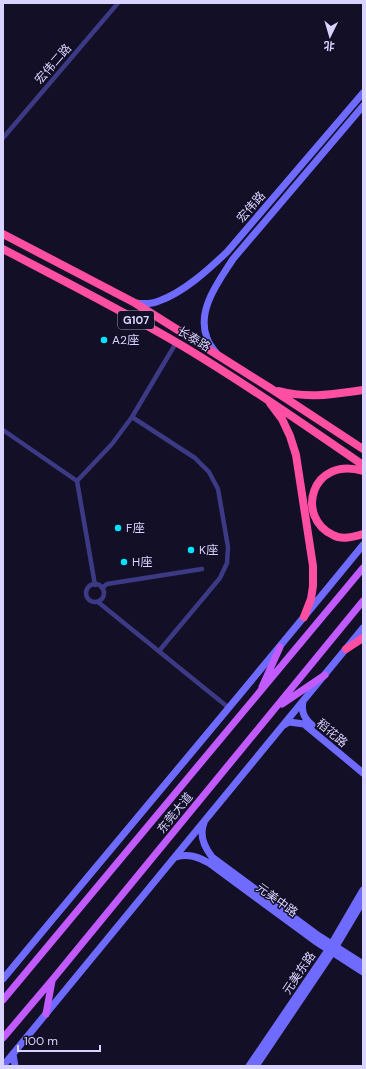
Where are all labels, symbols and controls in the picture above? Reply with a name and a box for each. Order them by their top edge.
north arrow [310,16,350,56]
text: 北 [323,39,335,53]
street label: 宏伟二路 [31,41,75,87]
street label: 宏伟路 [233,188,269,226]
road number: G107 [118,311,154,329]
street label: 长泰路 [174,323,214,355]
place label: A2座 [112,332,139,348]
marker: A2座 [99,335,109,345]
place label: F座 [126,520,144,536]
marker: F座 [113,523,123,533]
place label: K座 [199,542,218,558]
marker: K座 [186,545,196,555]
place label: H座 [132,554,152,570]
marker: H座 [119,557,129,567]
street label: 稻花路 [313,715,351,751]
street label: 东莞大道 [154,789,196,837]
street label: 元美中路 [253,879,301,921]
street label: 元美东路 [279,949,319,997]
scale bar [18,1027,100,1053]
text: 100 m [24,1033,58,1049]

